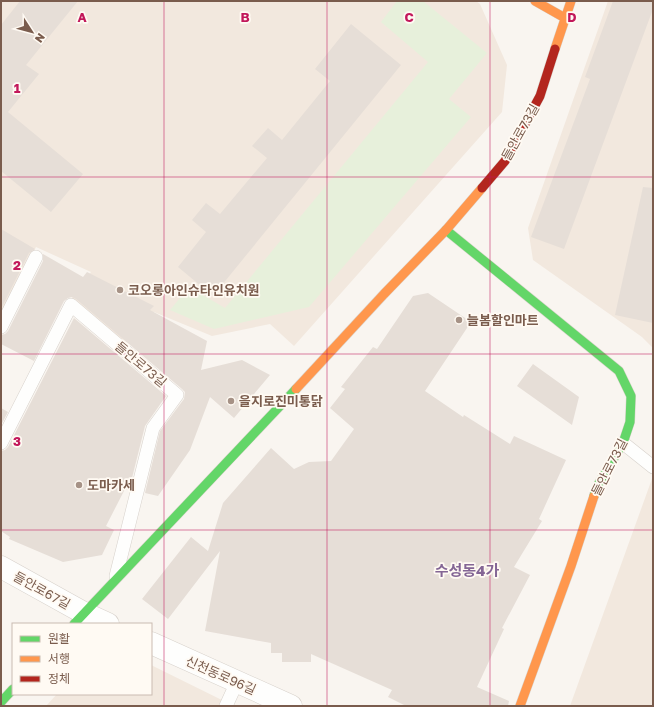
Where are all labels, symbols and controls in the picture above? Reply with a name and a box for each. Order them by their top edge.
text: A [77,9,87,25]
text: B [240,9,250,25]
text: C [404,9,414,25]
text: D [567,9,577,25]
north arrow [12,12,52,52]
text: N [33,31,48,45]
text: 1 [14,80,21,96]
street label: 들안로73길 [498,101,542,163]
text: 2 [13,257,21,273]
place label: 코오롱아인슈타인유치원 [128,282,260,298]
marker: 코오롱아인슈타인유치원 [115,285,125,295]
place label: 늘봄할인마트 [467,312,539,328]
marker: 늘봄할인마트 [454,315,464,325]
street label: 들안로73길 [112,338,170,390]
place label: 을지로진미통닭 [239,393,323,409]
marker: 을지로진미통닭 [226,396,236,406]
text: 3 [13,433,21,449]
street label: 들안로73길 [588,436,630,498]
place label: 도마카세 [87,477,135,493]
marker: 도마카세 [74,480,84,490]
district label: 수성동4가 [435,561,499,579]
street label: 들안로67길 [11,568,73,612]
legend [12,623,152,695]
text: 원활 [48,631,70,646]
text: 서행 [48,651,70,666]
street label: 신천동로96길 [183,652,259,698]
text: 정체 [48,671,70,686]

